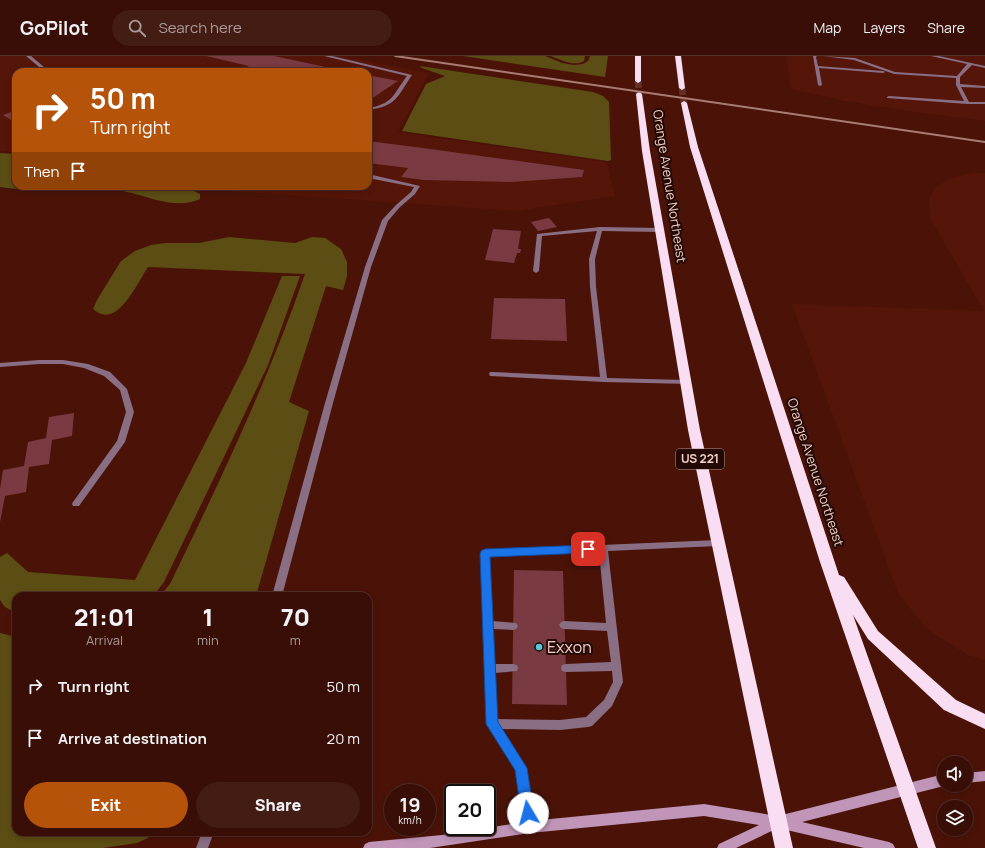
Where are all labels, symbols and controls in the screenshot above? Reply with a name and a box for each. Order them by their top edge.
search box [112,10,392,46]
text: GoPilot [20,15,88,41]
icon: search [126,17,148,39]
text: Search here [158,17,242,38]
text: Map [813,18,841,37]
text: Layers [863,18,905,37]
text: Share [927,18,965,37]
text: 50 m [90,79,156,117]
icon: right [24,84,76,136]
street label: Orange Avenue Northeast [649,108,691,264]
text: Turn right [90,115,171,139]
icon: arrive [67,160,89,182]
text: Then [24,161,59,182]
street label: Orange Avenue Northeast [784,396,848,548]
road number: US 221 [676,449,724,469]
pin [571,532,605,566]
icon: arrive [577,538,599,560]
text: 21:01 [74,600,135,633]
text: 1 [202,600,213,633]
text: 70 [281,600,310,633]
text: Arrival [86,631,123,649]
text: min [197,631,219,649]
text: m [290,631,301,649]
place label: Exxon [547,636,592,658]
marker: Exxon [534,642,544,652]
icon: right [24,675,46,697]
text: Turn right [58,676,129,697]
text: 50 m [326,676,360,697]
icon: arrive [24,727,46,749]
text: Arrive at destination [58,728,207,749]
text: 20 m [327,728,360,749]
map controls [937,756,973,836]
button: sound [937,756,973,792]
button: Exit [24,782,188,828]
button: Share [196,782,360,828]
speed limit sign: 20 [444,784,496,836]
text: 19 [399,791,421,818]
position arrow [507,792,549,834]
button: layers [937,800,973,836]
text: km/h [398,813,422,827]

